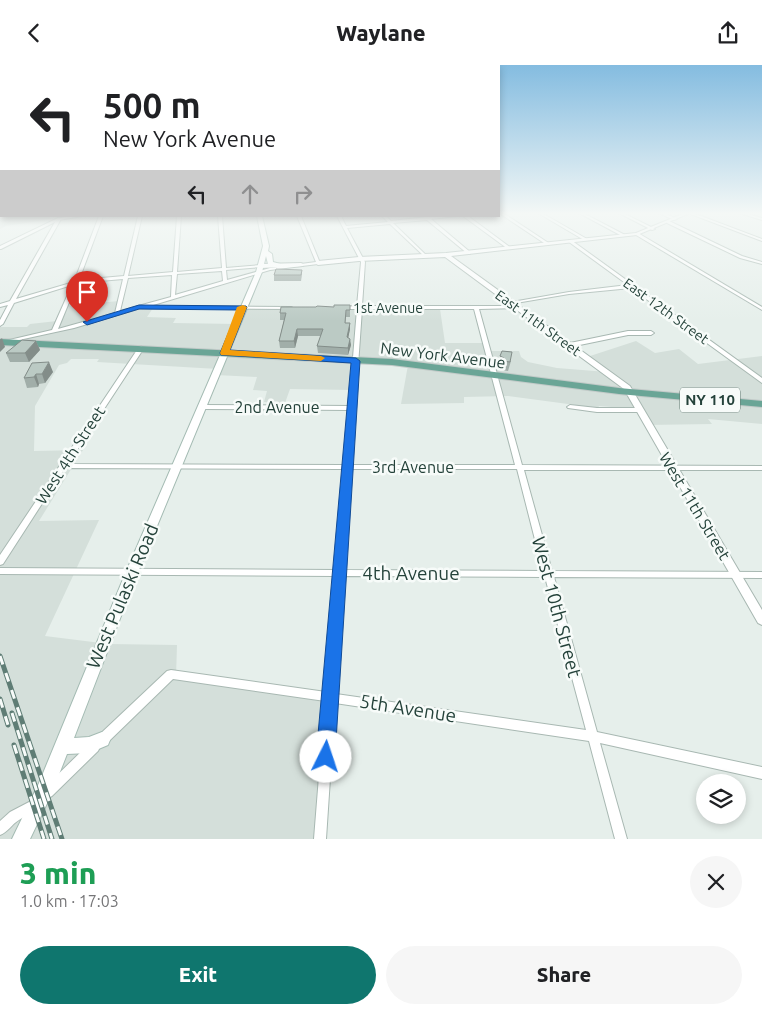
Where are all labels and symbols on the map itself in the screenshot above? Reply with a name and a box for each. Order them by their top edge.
pin [66,271,108,322]
street label: East 12th Street [620,275,712,348]
street label: East 11th Street [492,287,584,360]
street label: 1st Avenue [353,300,423,316]
street label: New York Avenue [379,338,507,372]
road number: NY 110 [680,387,740,413]
street label: 2nd Avenue [234,398,320,416]
street label: West 4th Street [32,402,109,507]
street label: West 11th Street [656,449,735,564]
street label: 3rd Avenue [372,458,454,476]
street label: West Pulaski Road [82,520,162,672]
street label: West 10th Street [528,534,587,680]
street label: 4th Avenue [362,562,460,584]
street label: 5th Avenue [358,690,458,726]
position arrow [299,730,351,782]

